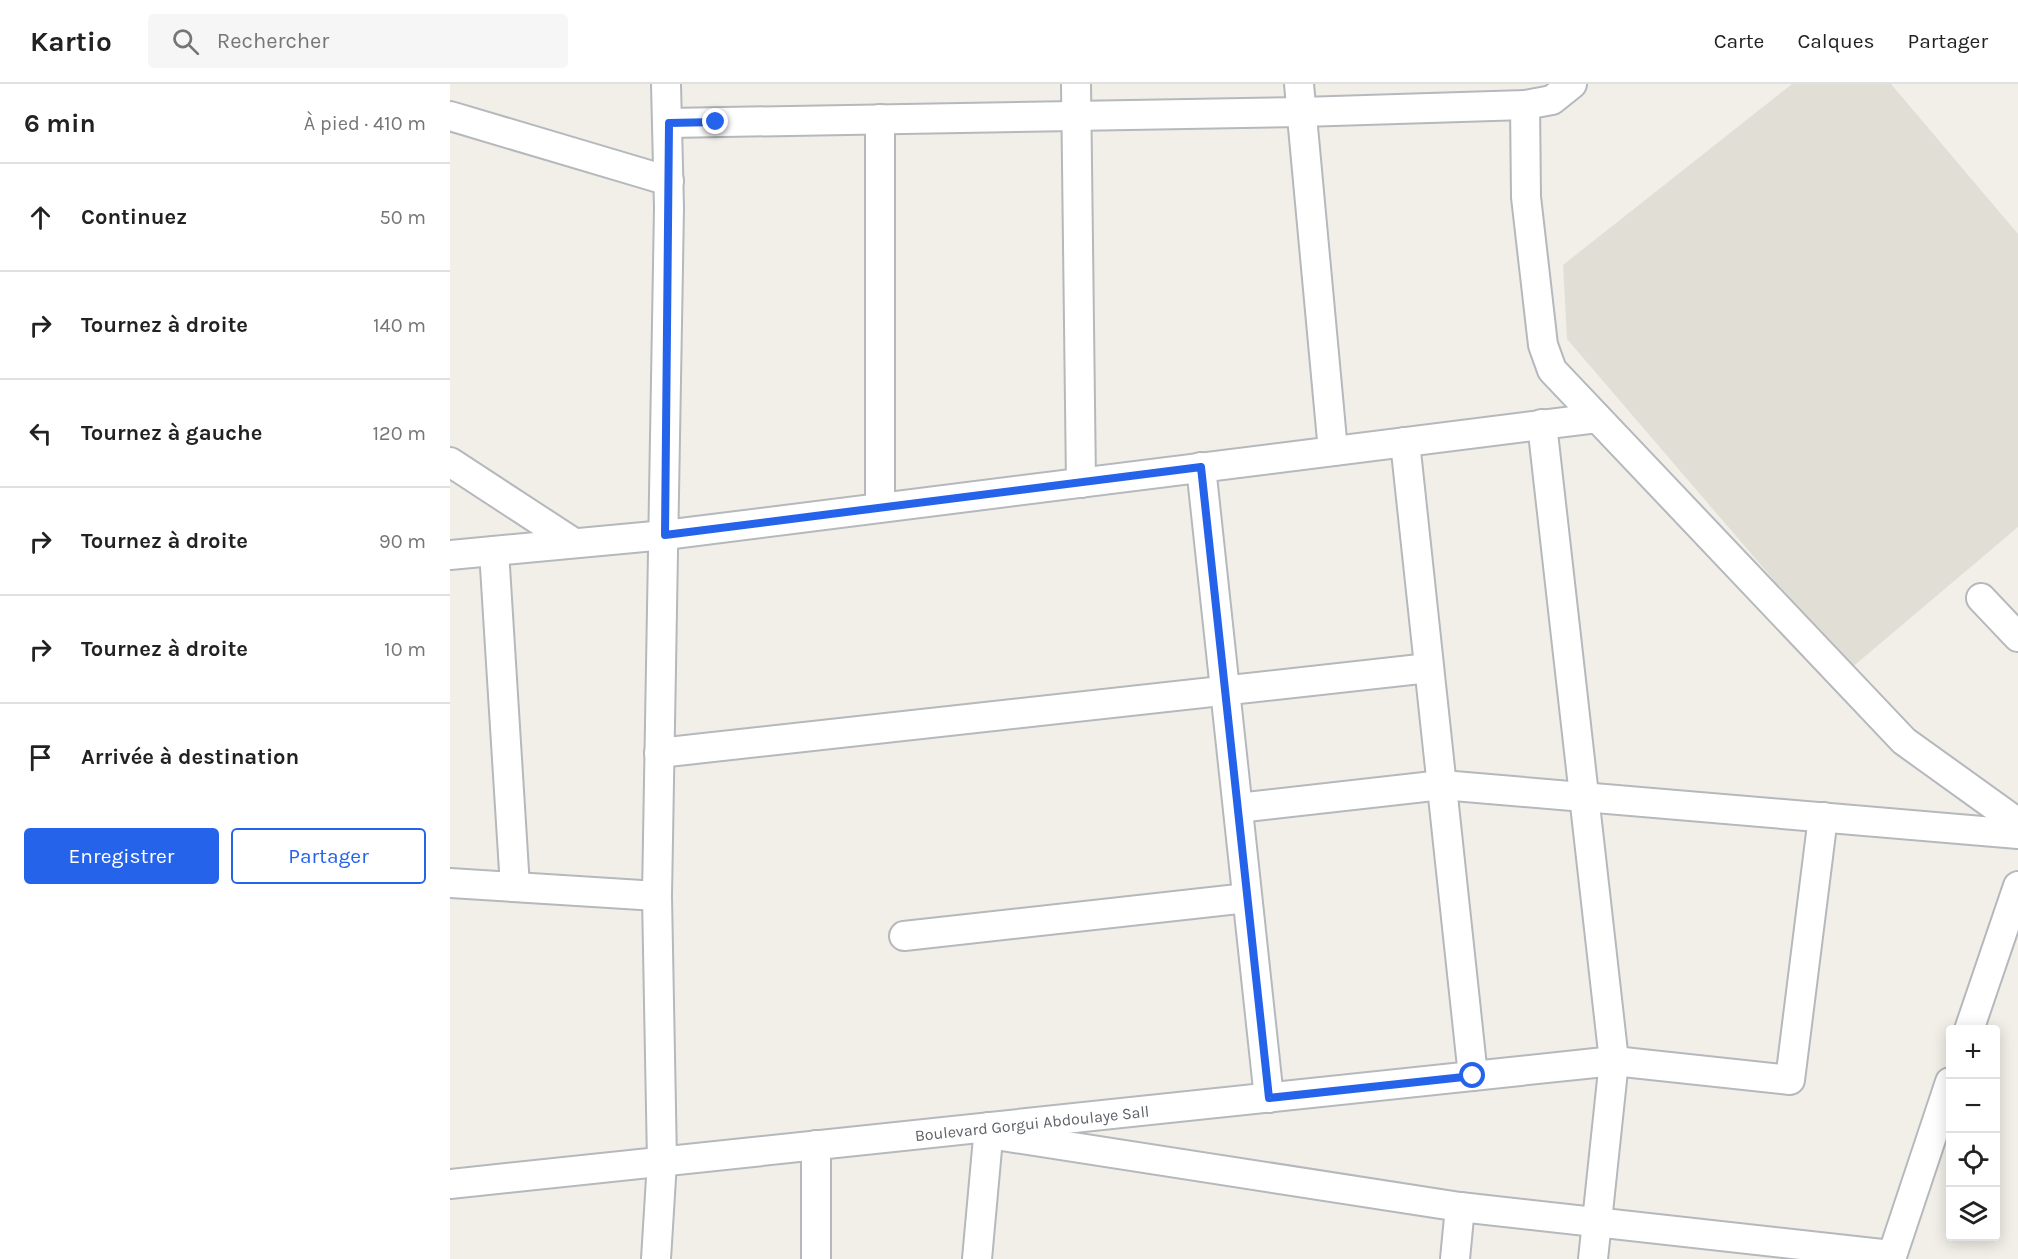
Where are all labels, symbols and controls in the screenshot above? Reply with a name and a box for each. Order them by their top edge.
search box [148,14,568,68]
text: Kartio [30,25,112,58]
icon: search [169,25,202,58]
text: Rechercher [217,28,329,54]
text: Carte [1714,29,1764,53]
text: Calques [1797,29,1875,53]
text: Partager [1908,29,1988,53]
text: 6 min [24,108,96,139]
route end [702,108,728,134]
text: À pied · 410 m [304,112,426,135]
icon: ahead [24,201,57,234]
text: Continuez [81,204,187,230]
text: 50 m [379,206,426,229]
icon: right [24,309,57,342]
text: Tournez à droite [81,312,248,338]
text: 140 m [373,314,426,337]
icon: left [24,417,57,450]
text: Tournez à gauche [81,420,262,446]
text: 120 m [372,422,426,445]
icon: right [24,525,57,558]
text: Tournez à droite [81,528,248,554]
text: 90 m [379,530,426,553]
icon: right [24,633,57,666]
text: Tournez à droite [81,636,248,662]
text: 10 m [384,638,426,661]
icon: arrive [24,741,57,774]
text: Arrivée à destination [81,744,299,770]
button: Enregistrer [24,828,219,884]
button: Partager [231,828,426,884]
map controls [1946,1025,2000,1241]
button: + [1946,1025,2000,1079]
route start [1459,1062,1485,1088]
button: − [1946,1079,2000,1133]
street label: Boulevard Gorgui Abdoulaye Sall [914,1102,1150,1145]
button: locate [1946,1133,2000,1187]
button: layers [1946,1187,2000,1241]

